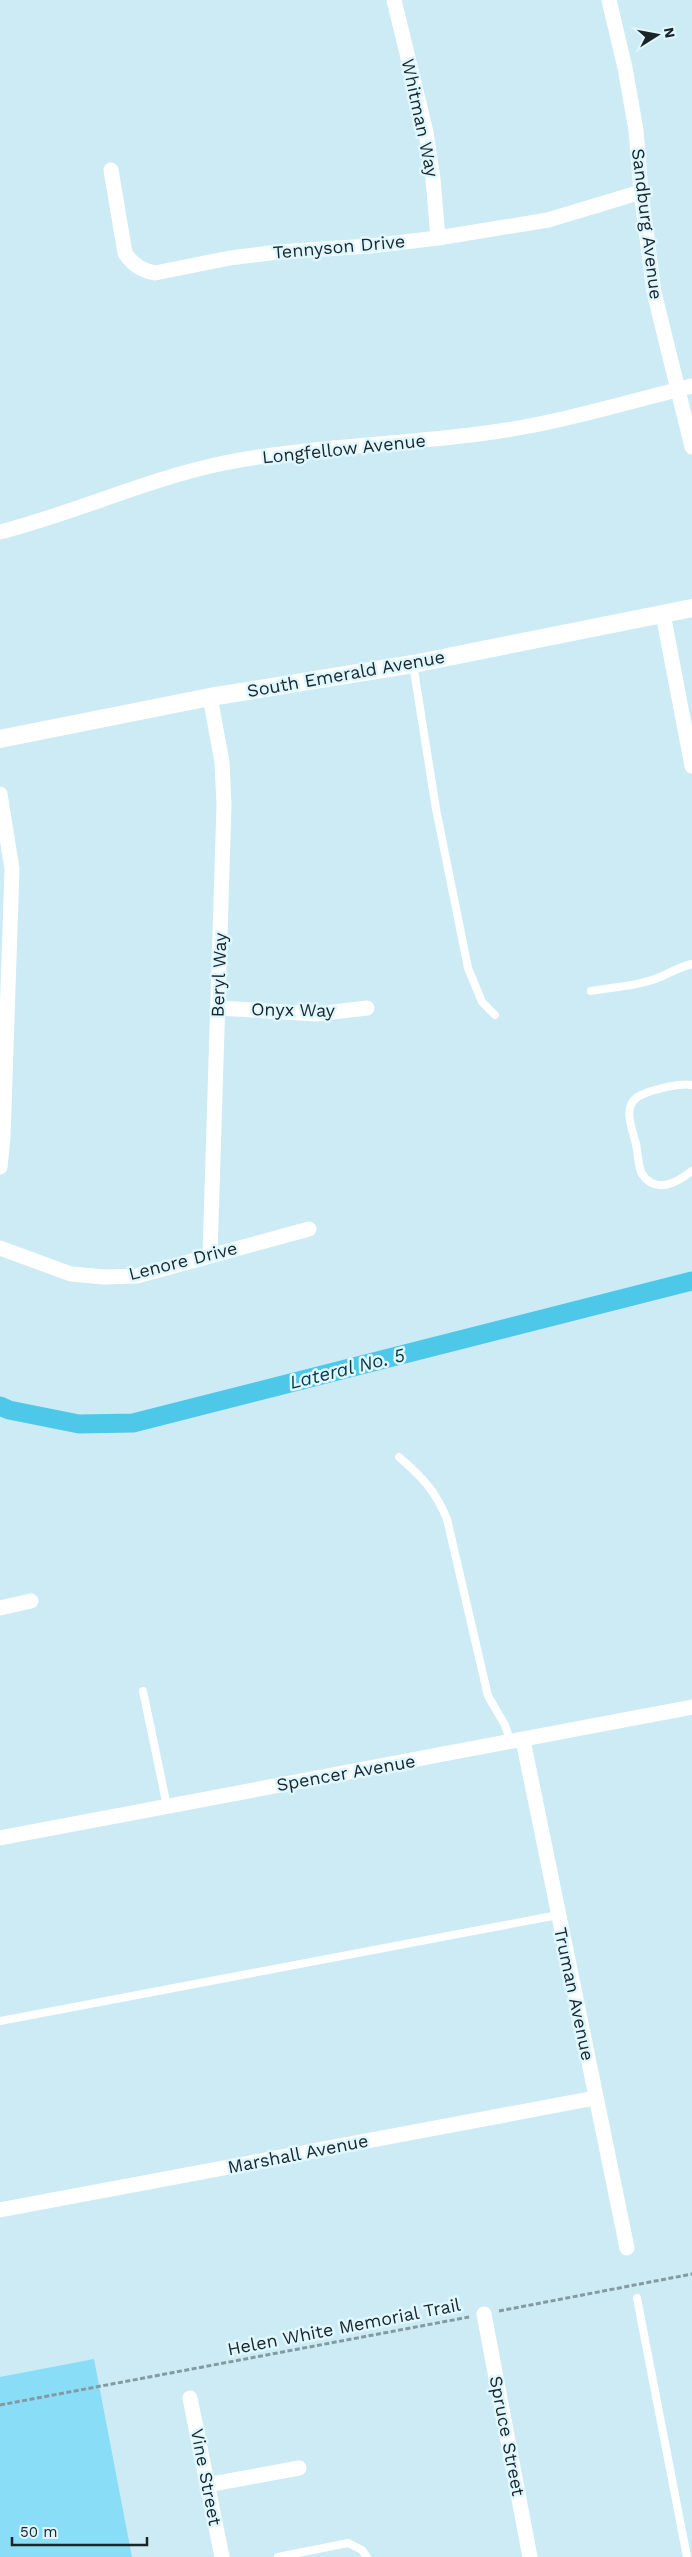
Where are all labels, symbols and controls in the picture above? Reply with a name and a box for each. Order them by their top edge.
north arrow [632,10,682,60]
text: N [661,26,679,39]
street label: Whitman Way [398,57,443,180]
street label: Sandburg Avenue [628,147,667,301]
street label: Tennyson Drive [272,230,406,263]
street label: Longfellow Avenue [261,429,427,468]
street label: South Emerald Avenue [245,646,446,701]
street label: Beryl Way [207,931,230,1018]
street label: Onyx Way [251,998,336,1021]
street label: Lenore Drive [126,1237,239,1284]
water label: Lateral No. 5 [287,1343,407,1394]
street label: Spencer Avenue [275,1750,417,1795]
street label: Truman Avenue [550,1925,599,2062]
street label: Marshall Avenue [226,2130,370,2177]
street label: Helen White Memorial Trail [226,2293,463,2359]
street label: Spruce Street [486,2374,530,2498]
street label: Vine Street [187,2427,226,2528]
scale bar [12,2514,148,2546]
text: 50 m [20,2523,57,2541]

